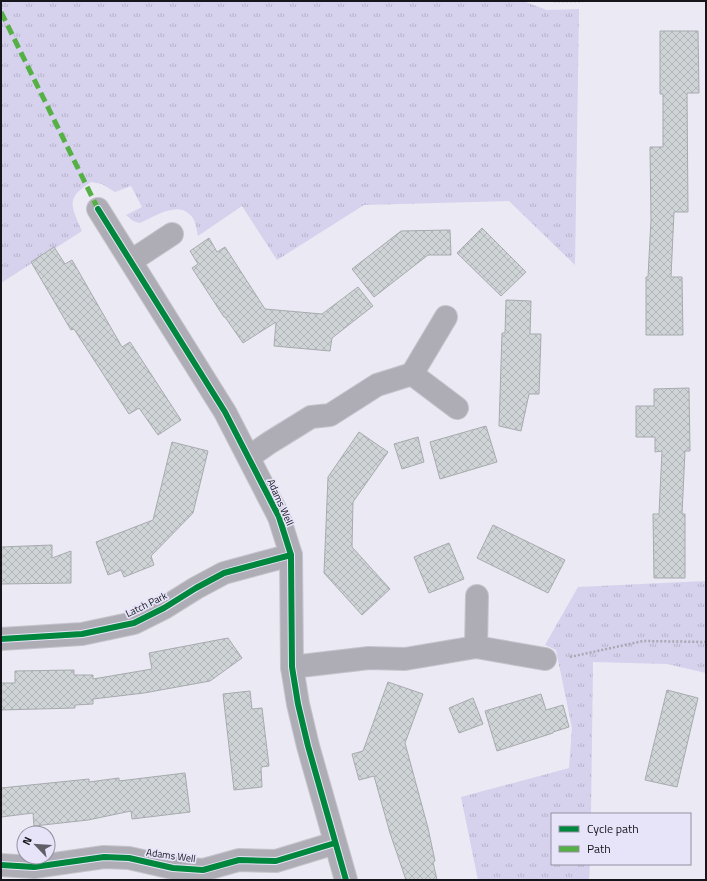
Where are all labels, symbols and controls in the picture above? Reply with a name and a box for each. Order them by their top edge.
street label: Adams Well [264,476,298,528]
street label: Latch Park [123,588,170,621]
legend [551,813,691,865]
text: Cycle path [587,819,639,838]
north arrow [16,825,56,865]
text: N [18,834,36,848]
text: Path [587,839,611,858]
street label: Adams Well [145,845,197,866]

